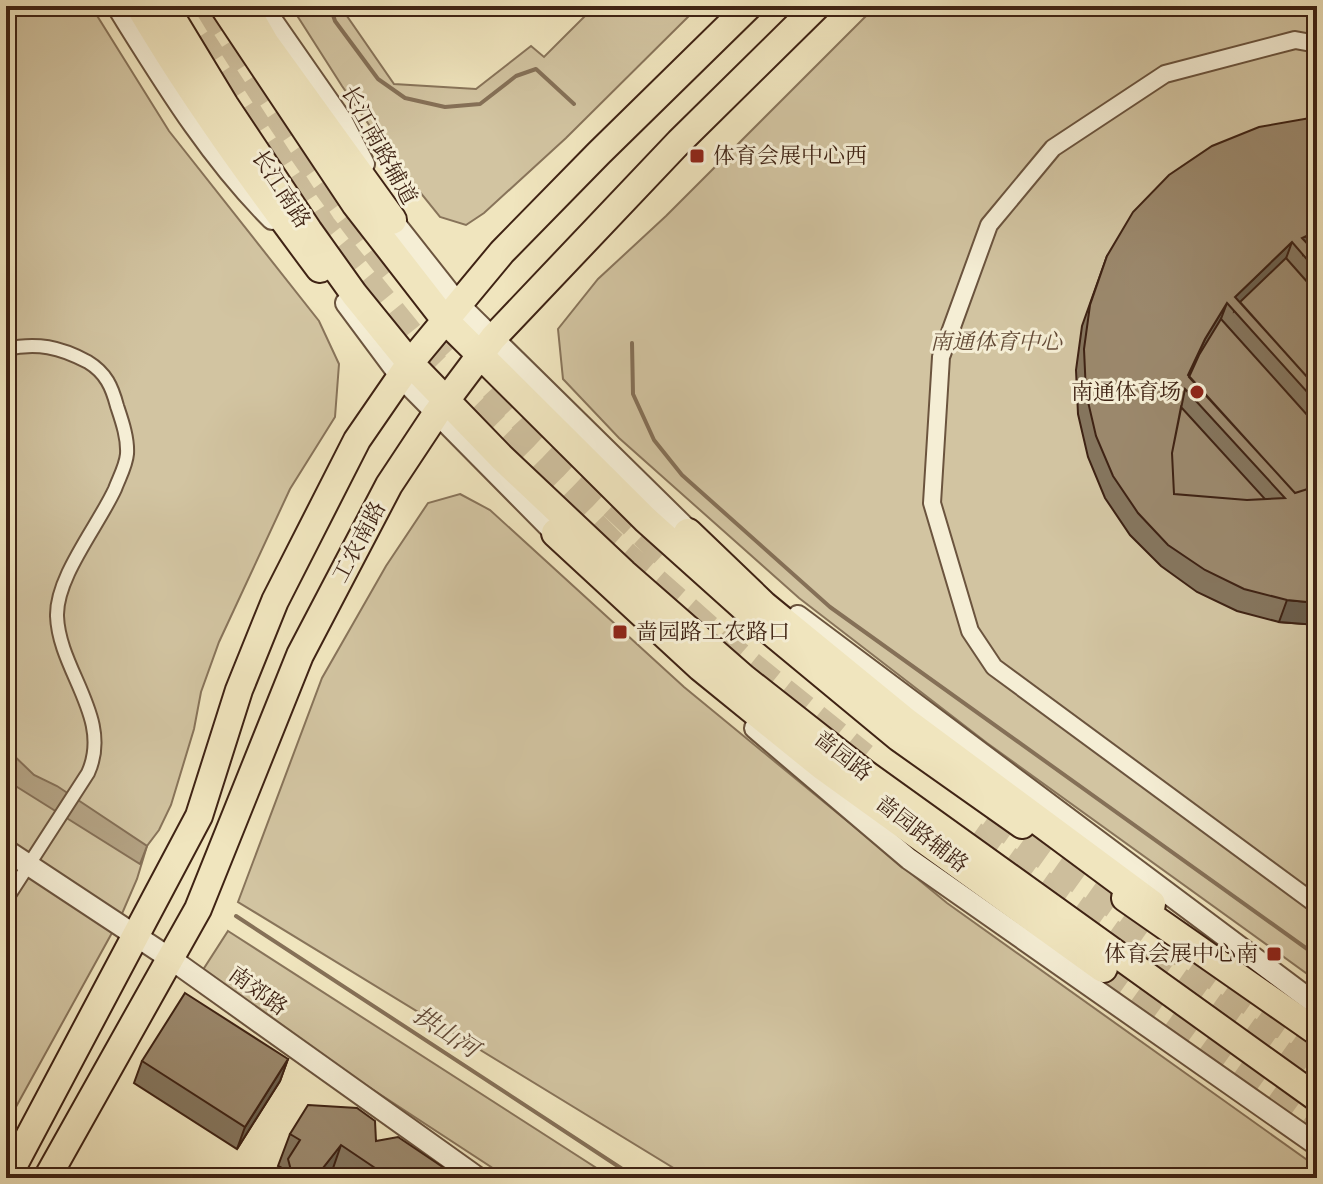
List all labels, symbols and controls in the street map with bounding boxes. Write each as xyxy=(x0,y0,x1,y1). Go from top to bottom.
street label: 长江南路辅道 xyxy=(334,80,424,210)
place label: 体育会展中心西 xyxy=(713,141,867,171)
street label: 长江南路 xyxy=(244,144,318,234)
marker: 体育会展中心西 xyxy=(688,147,706,165)
park label: 南通体育中心 xyxy=(930,327,1063,357)
place label: 南通体育场 xyxy=(1071,377,1181,407)
marker: 南通体育场 xyxy=(1188,383,1206,401)
street label: 工农南路 xyxy=(325,496,393,588)
place label: 啬园路工农路口 xyxy=(636,617,790,647)
marker: 啬园路工农路口 xyxy=(611,623,629,641)
street label: 啬园路 xyxy=(808,724,878,788)
street label: 啬园路辅路 xyxy=(869,788,975,880)
place label: 体育会展中心南 xyxy=(1104,939,1258,969)
marker: 体育会展中心南 xyxy=(1265,945,1283,963)
street label: 南郊路 xyxy=(222,959,294,1023)
water label: 拱山河 xyxy=(407,999,488,1067)

